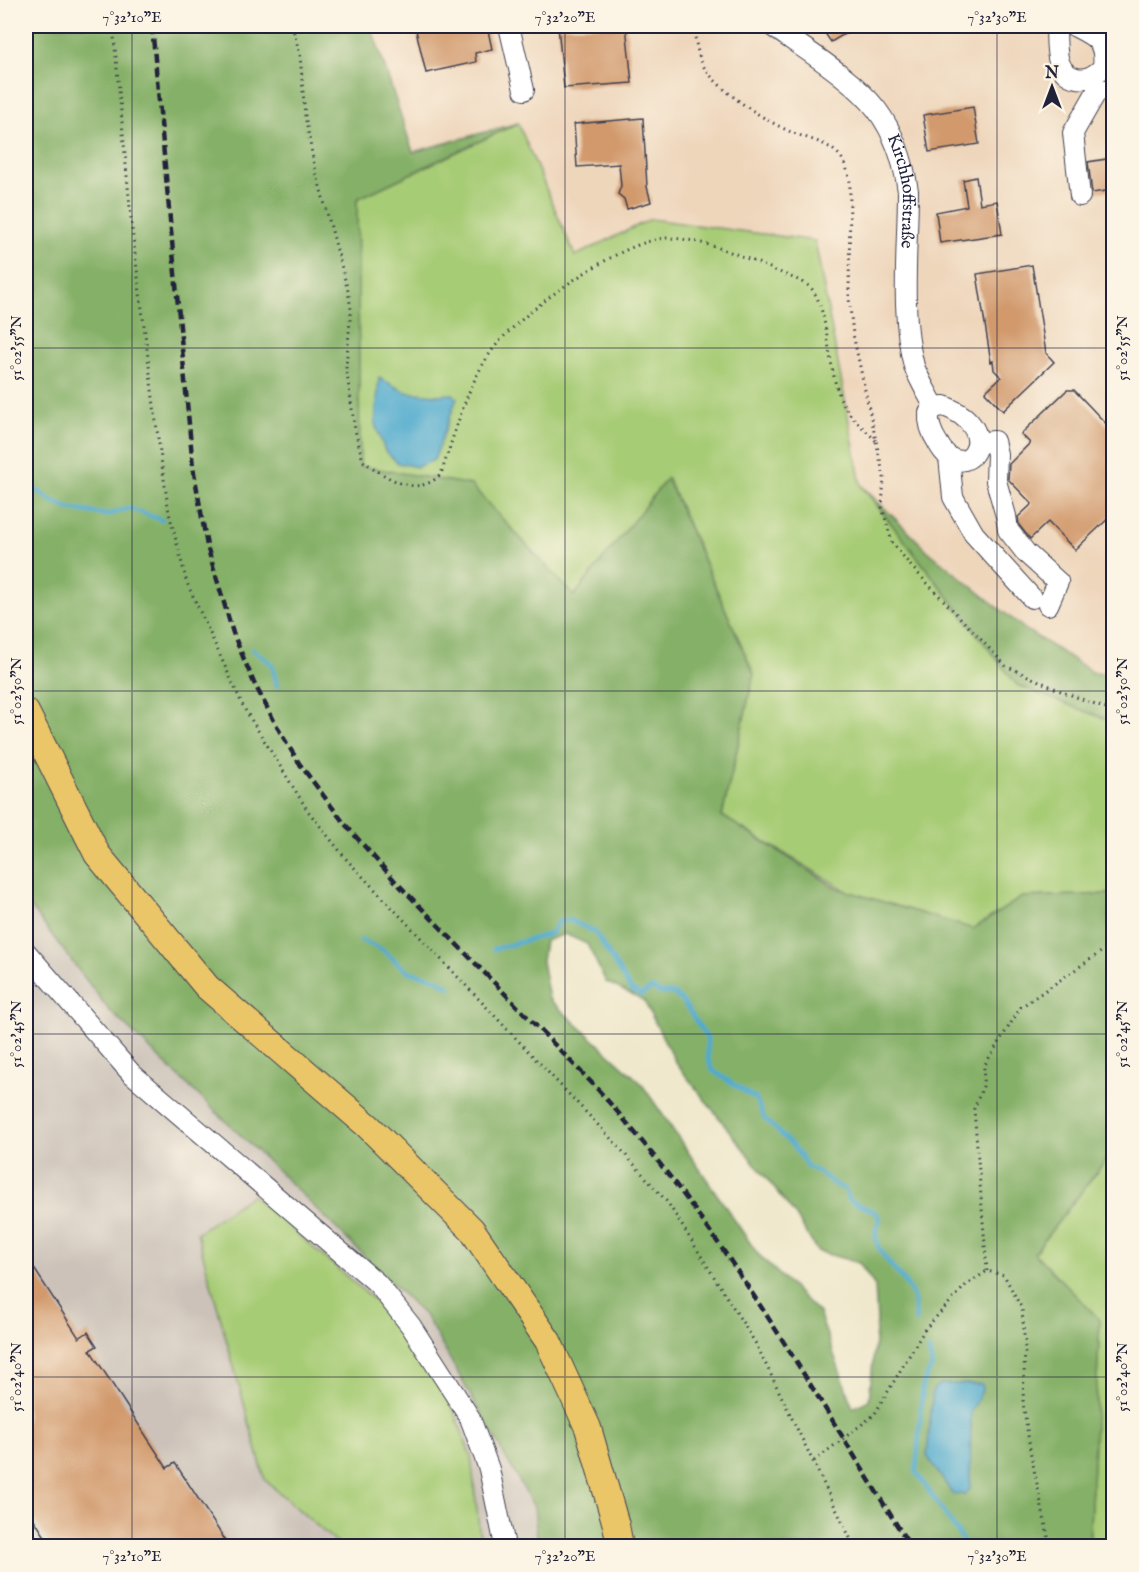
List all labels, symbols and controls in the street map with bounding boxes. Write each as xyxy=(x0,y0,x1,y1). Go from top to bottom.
text: 7°32'10"E xyxy=(102,8,162,27)
text: 7°32'20"E xyxy=(535,8,595,27)
text: 7°32'30"E xyxy=(967,8,1027,27)
north arrow xyxy=(1022,57,1082,117)
text: N xyxy=(1044,64,1059,84)
street label: Kirchhoffstraße xyxy=(881,130,920,249)
text: 51°02'55"N xyxy=(7,315,26,381)
text: 51°02'55"N xyxy=(1113,315,1132,381)
text: 51°02'50"N xyxy=(7,657,26,725)
text: 51°02'50"N xyxy=(1113,657,1132,725)
text: 51°02'45"N xyxy=(7,1000,26,1068)
text: 51°02'45"N xyxy=(1113,1000,1132,1068)
text: 51°02'40"N xyxy=(7,1342,26,1412)
text: 51°02'40"N xyxy=(1113,1342,1132,1412)
text: 7°32'10"E xyxy=(102,1547,162,1566)
text: 7°32'20"E xyxy=(535,1547,595,1566)
text: 7°32'30"E xyxy=(967,1547,1027,1566)

